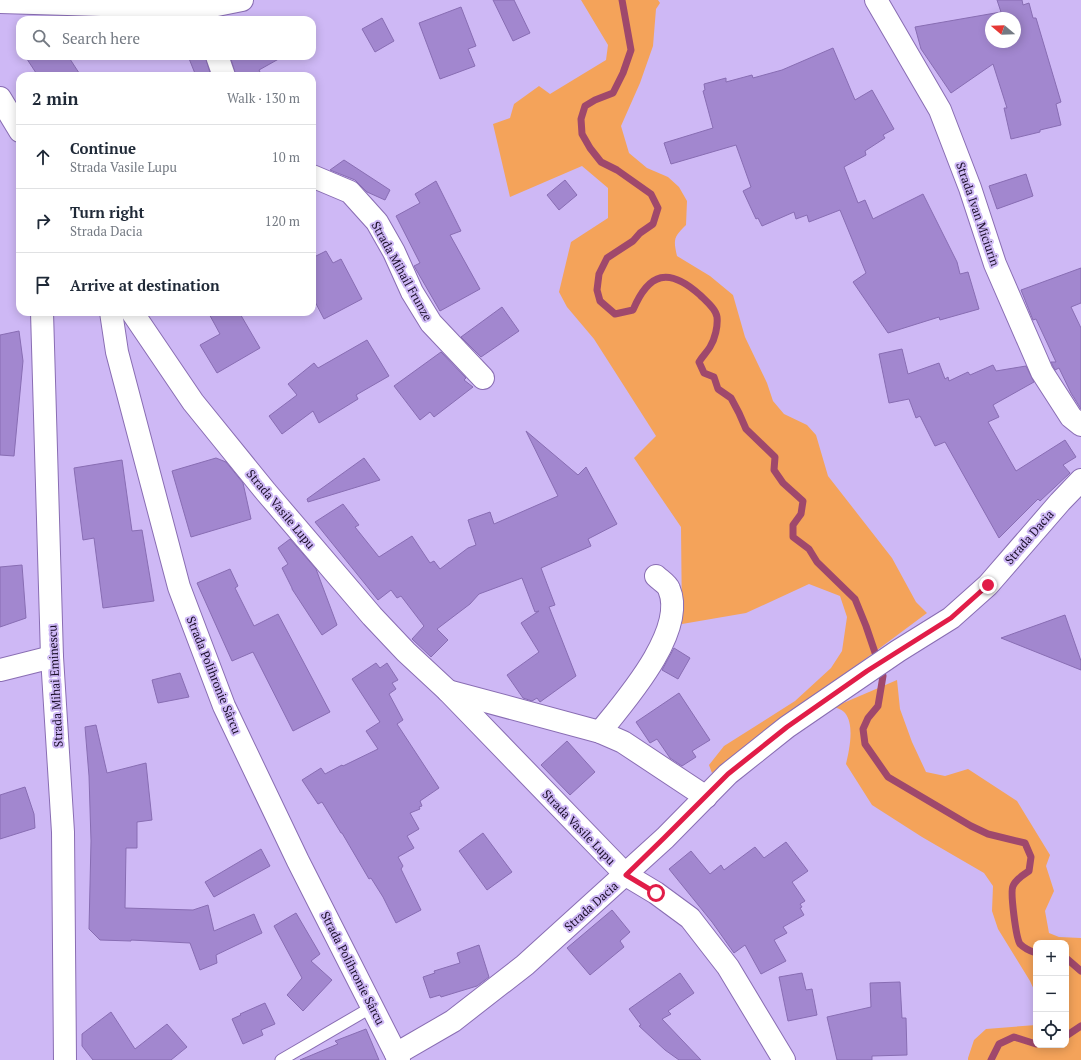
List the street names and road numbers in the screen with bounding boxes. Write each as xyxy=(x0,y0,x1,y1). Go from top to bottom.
street label: Strada Ivan Miciurin xyxy=(953,160,1003,268)
street label: Strada Mihail Frunze xyxy=(368,219,436,323)
street label: Strada Vasile Lupu xyxy=(244,466,319,552)
street label: Strada Dacia xyxy=(1001,507,1057,567)
street label: Strada Polihronie Sârcu xyxy=(184,614,244,736)
street label: Strada Mihai Eminescu xyxy=(44,624,66,748)
street label: Strada Vasile Lupu xyxy=(539,786,619,868)
street label: Strada Dacia xyxy=(561,878,621,934)
street label: Strada Polihronie Sârcu xyxy=(318,909,388,1027)

